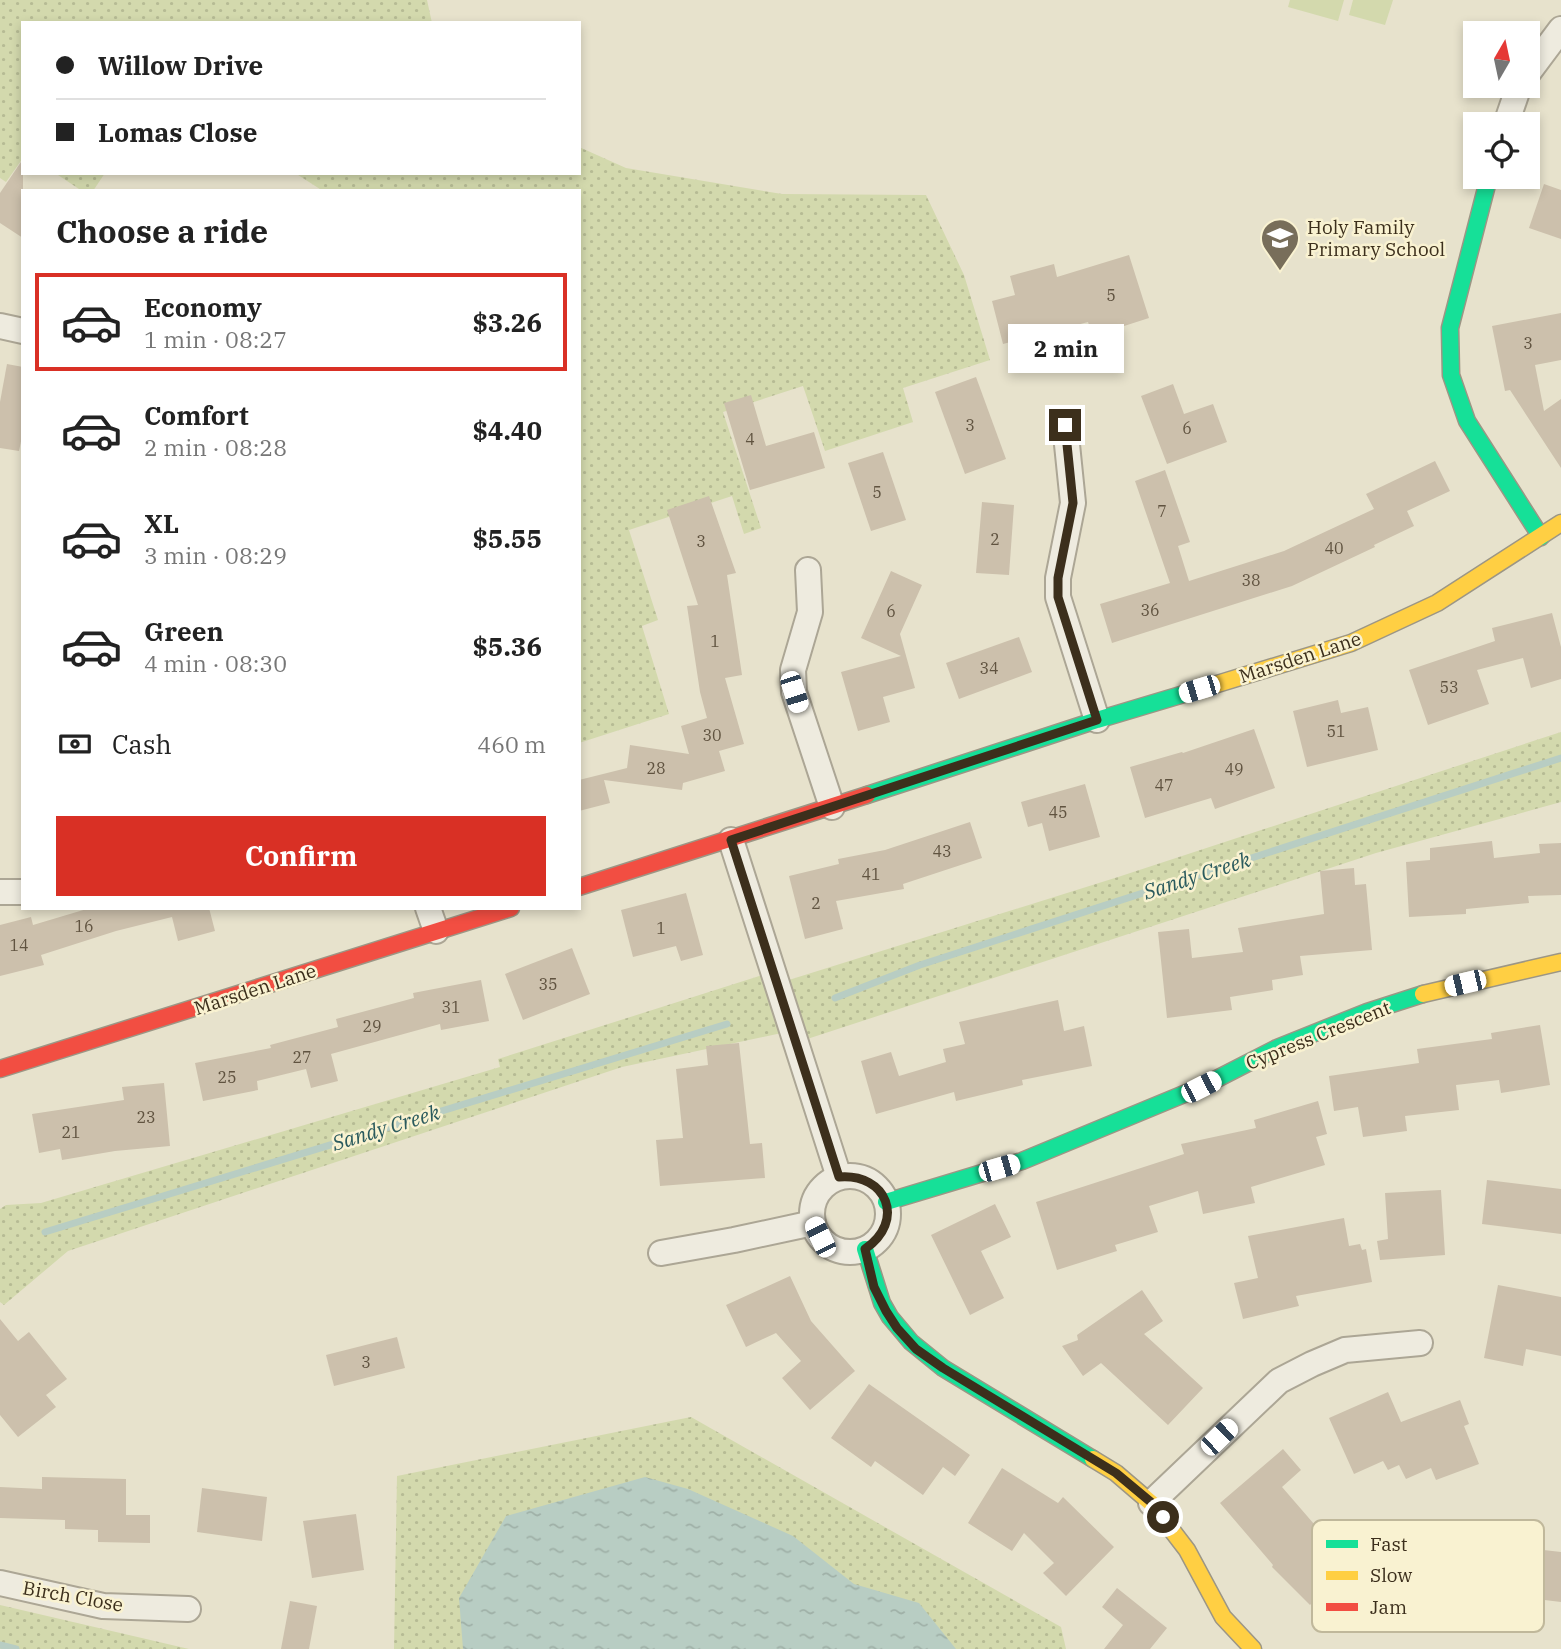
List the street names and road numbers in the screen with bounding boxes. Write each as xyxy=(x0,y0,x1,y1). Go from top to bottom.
street label: Marsden Lane xyxy=(1236,626,1364,688)
street label: Marsden Lane xyxy=(191,958,319,1020)
street label: Cypress Crescent xyxy=(1242,995,1394,1075)
street label: Birch Close xyxy=(21,1575,125,1617)

